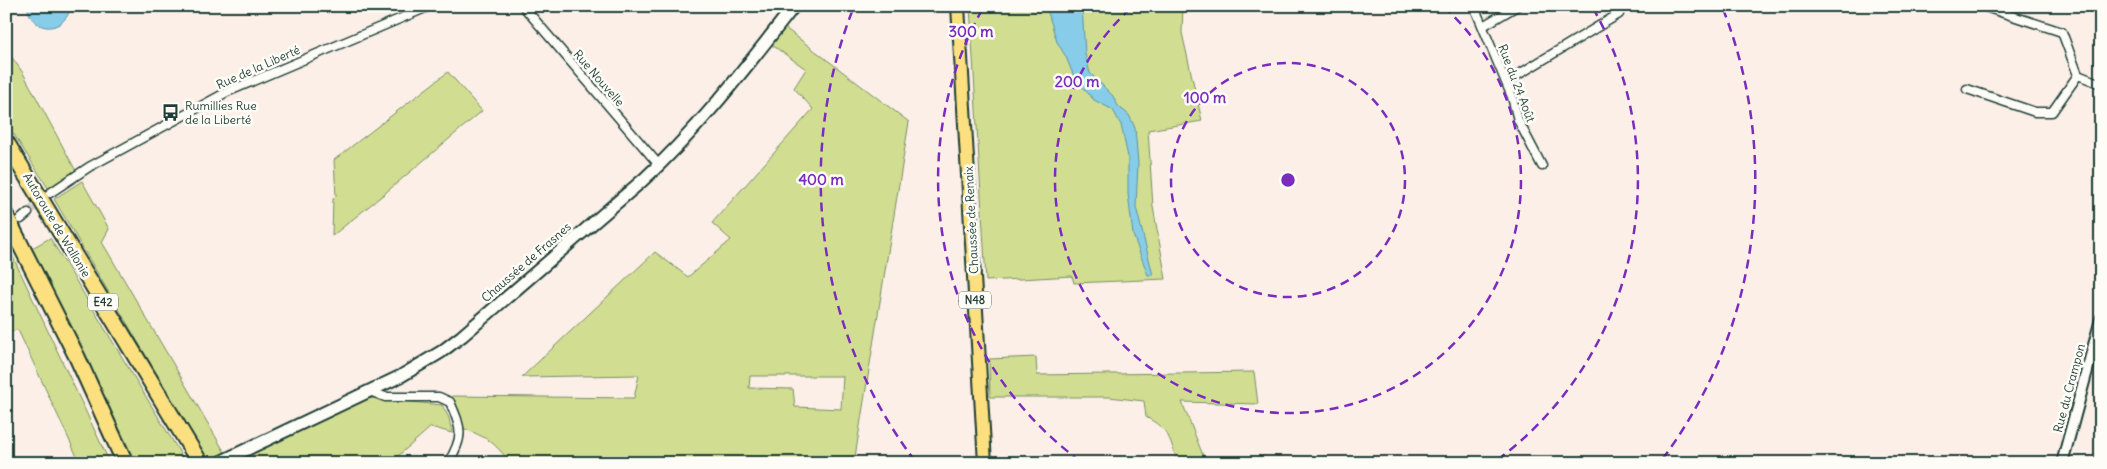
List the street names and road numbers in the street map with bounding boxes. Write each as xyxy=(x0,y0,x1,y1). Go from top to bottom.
street label: Rue de la Liberté xyxy=(214,42,302,92)
street label: Rue du 24 Août xyxy=(1495,42,1539,124)
street label: Rue Nouvelle xyxy=(570,47,628,109)
street label: Chaussée de Renaix xyxy=(961,166,981,274)
street label: Autoroute de Wallonie xyxy=(20,170,94,280)
street label: Chaussée de Frasnes xyxy=(478,219,574,305)
road number: N48 xyxy=(959,292,991,308)
road number: E42 xyxy=(88,294,118,310)
street label: Rue du Crampon xyxy=(2050,342,2088,434)

